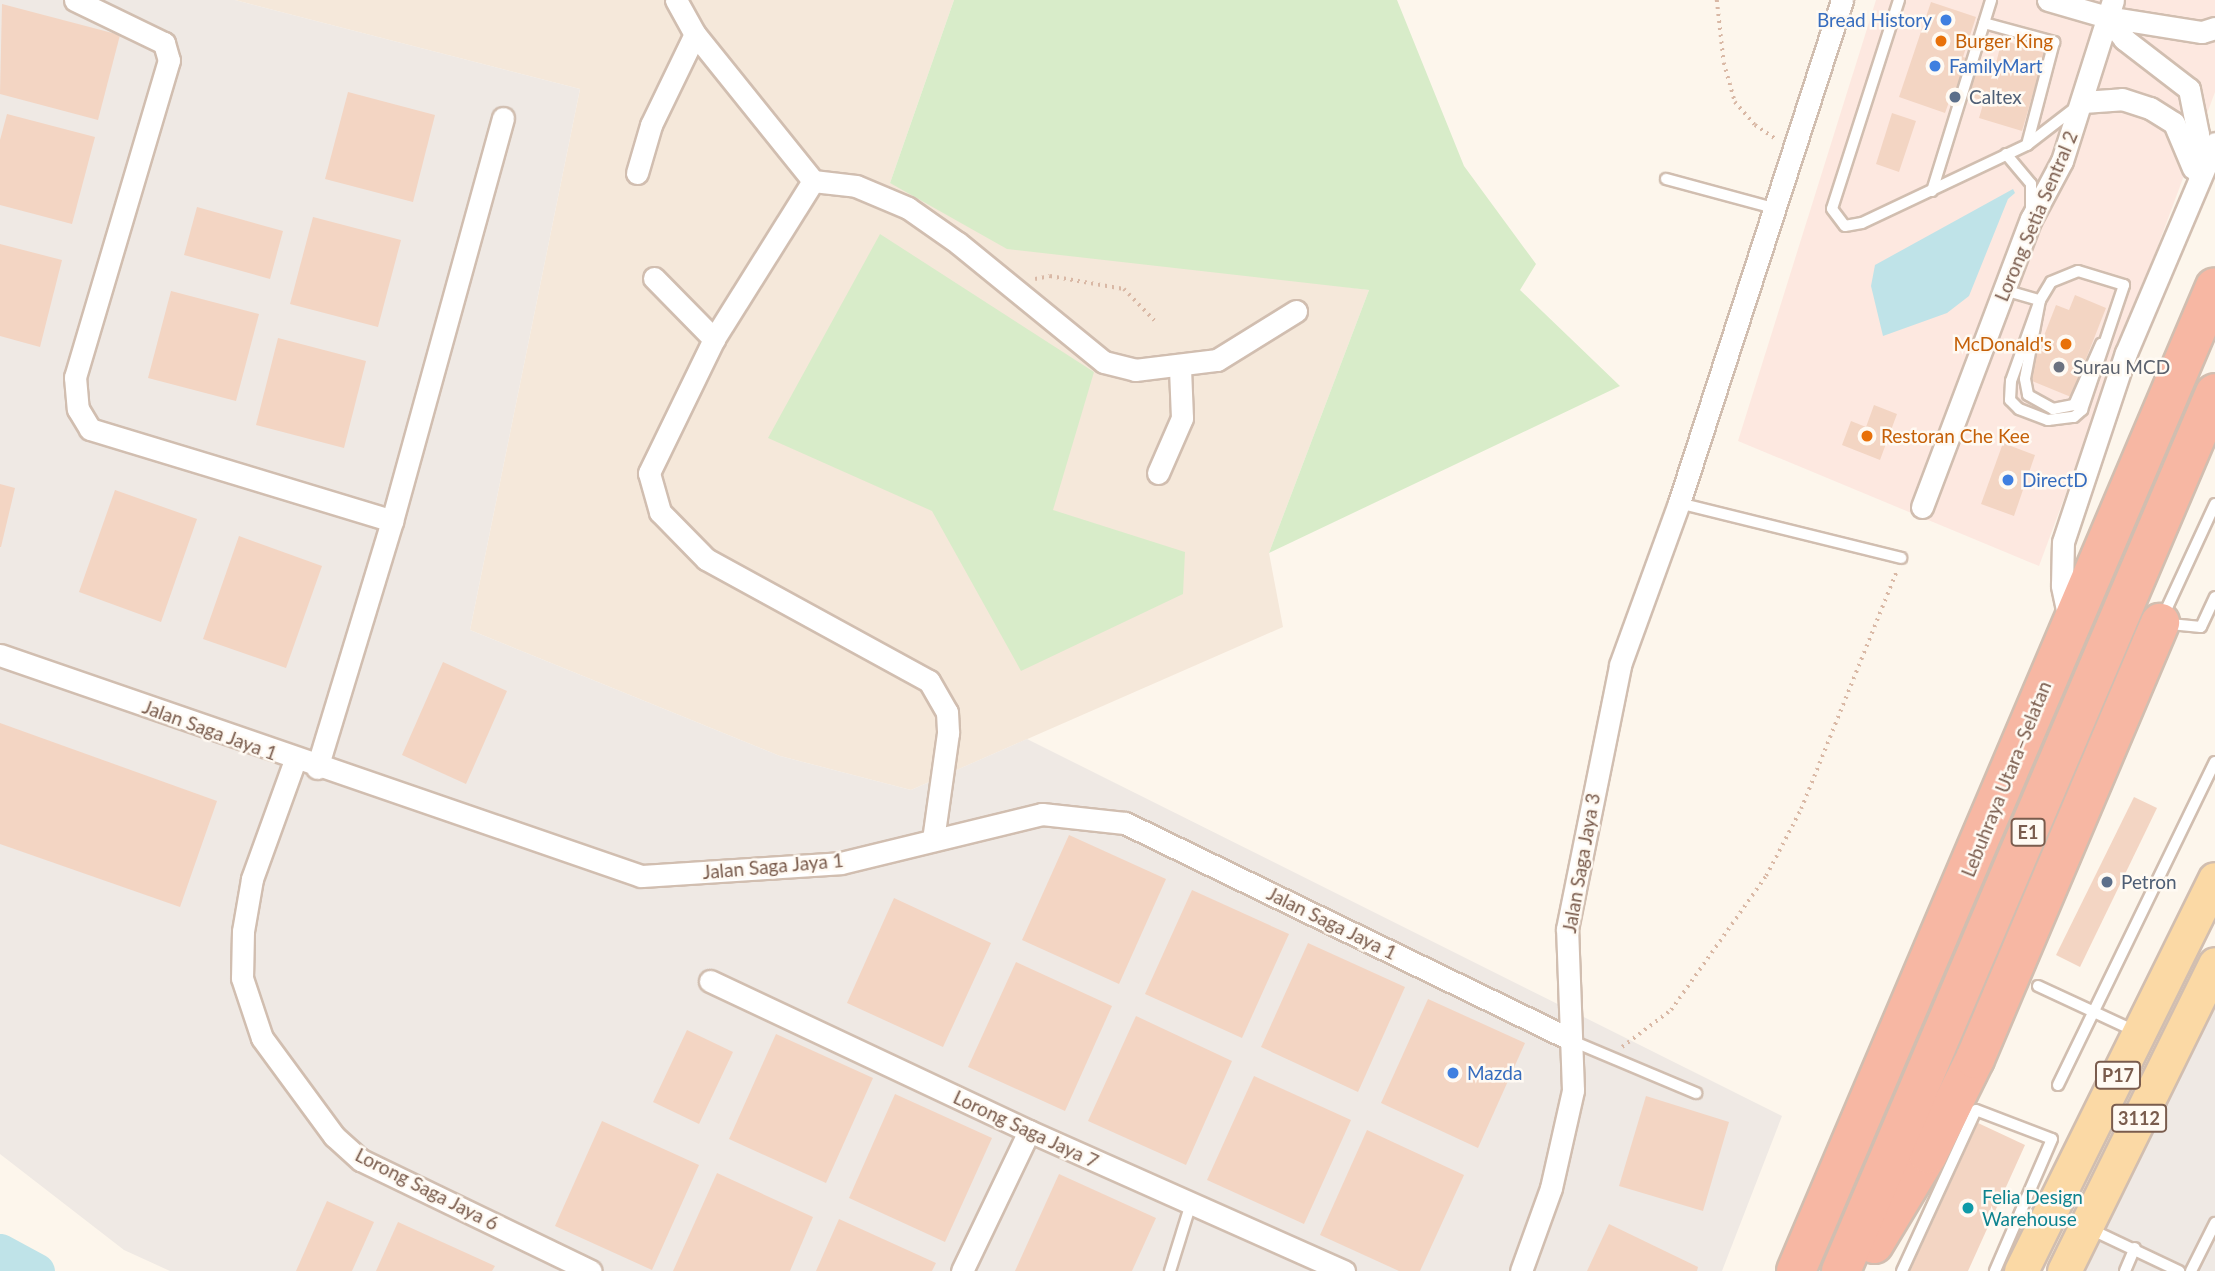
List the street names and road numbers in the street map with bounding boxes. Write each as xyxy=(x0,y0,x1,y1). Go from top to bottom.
street label: Lorong Setia Sentral 2 xyxy=(1990,127,2082,305)
street label: Lebuhraya Utara–Selatan xyxy=(1956,678,2056,880)
street label: Jalan Saga Jaya 1 xyxy=(139,695,281,765)
street label: Jalan Saga Jaya 3 xyxy=(1557,791,1605,935)
road number: E1 xyxy=(2010,818,2046,846)
street label: Jalan Saga Jaya 1 xyxy=(701,848,845,884)
street label: Jalan Saga Jaya 1 xyxy=(1263,882,1401,964)
road number: P17 xyxy=(2094,1060,2142,1090)
street label: Lorong Saga Jaya 7 xyxy=(950,1085,1102,1173)
road number: 3112 xyxy=(2111,1104,2167,1133)
street label: Lorong Saga Jaya 6 xyxy=(351,1143,503,1235)

